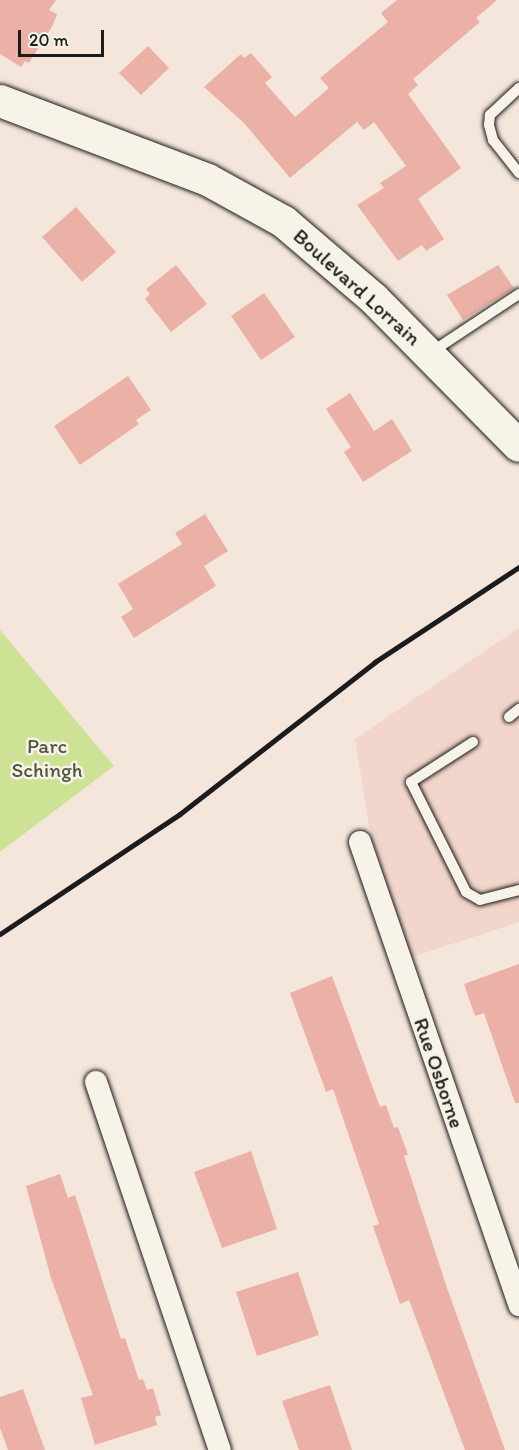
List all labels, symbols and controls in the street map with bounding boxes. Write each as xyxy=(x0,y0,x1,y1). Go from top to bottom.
scale bar xyxy=(21,18,106,56)
text: 20 m xyxy=(29,29,69,51)
street label: Boulevard Lorrain xyxy=(288,223,426,351)
park label: Parc Schingh xyxy=(11,733,83,783)
street label: Rue Osborne xyxy=(408,1014,470,1132)

